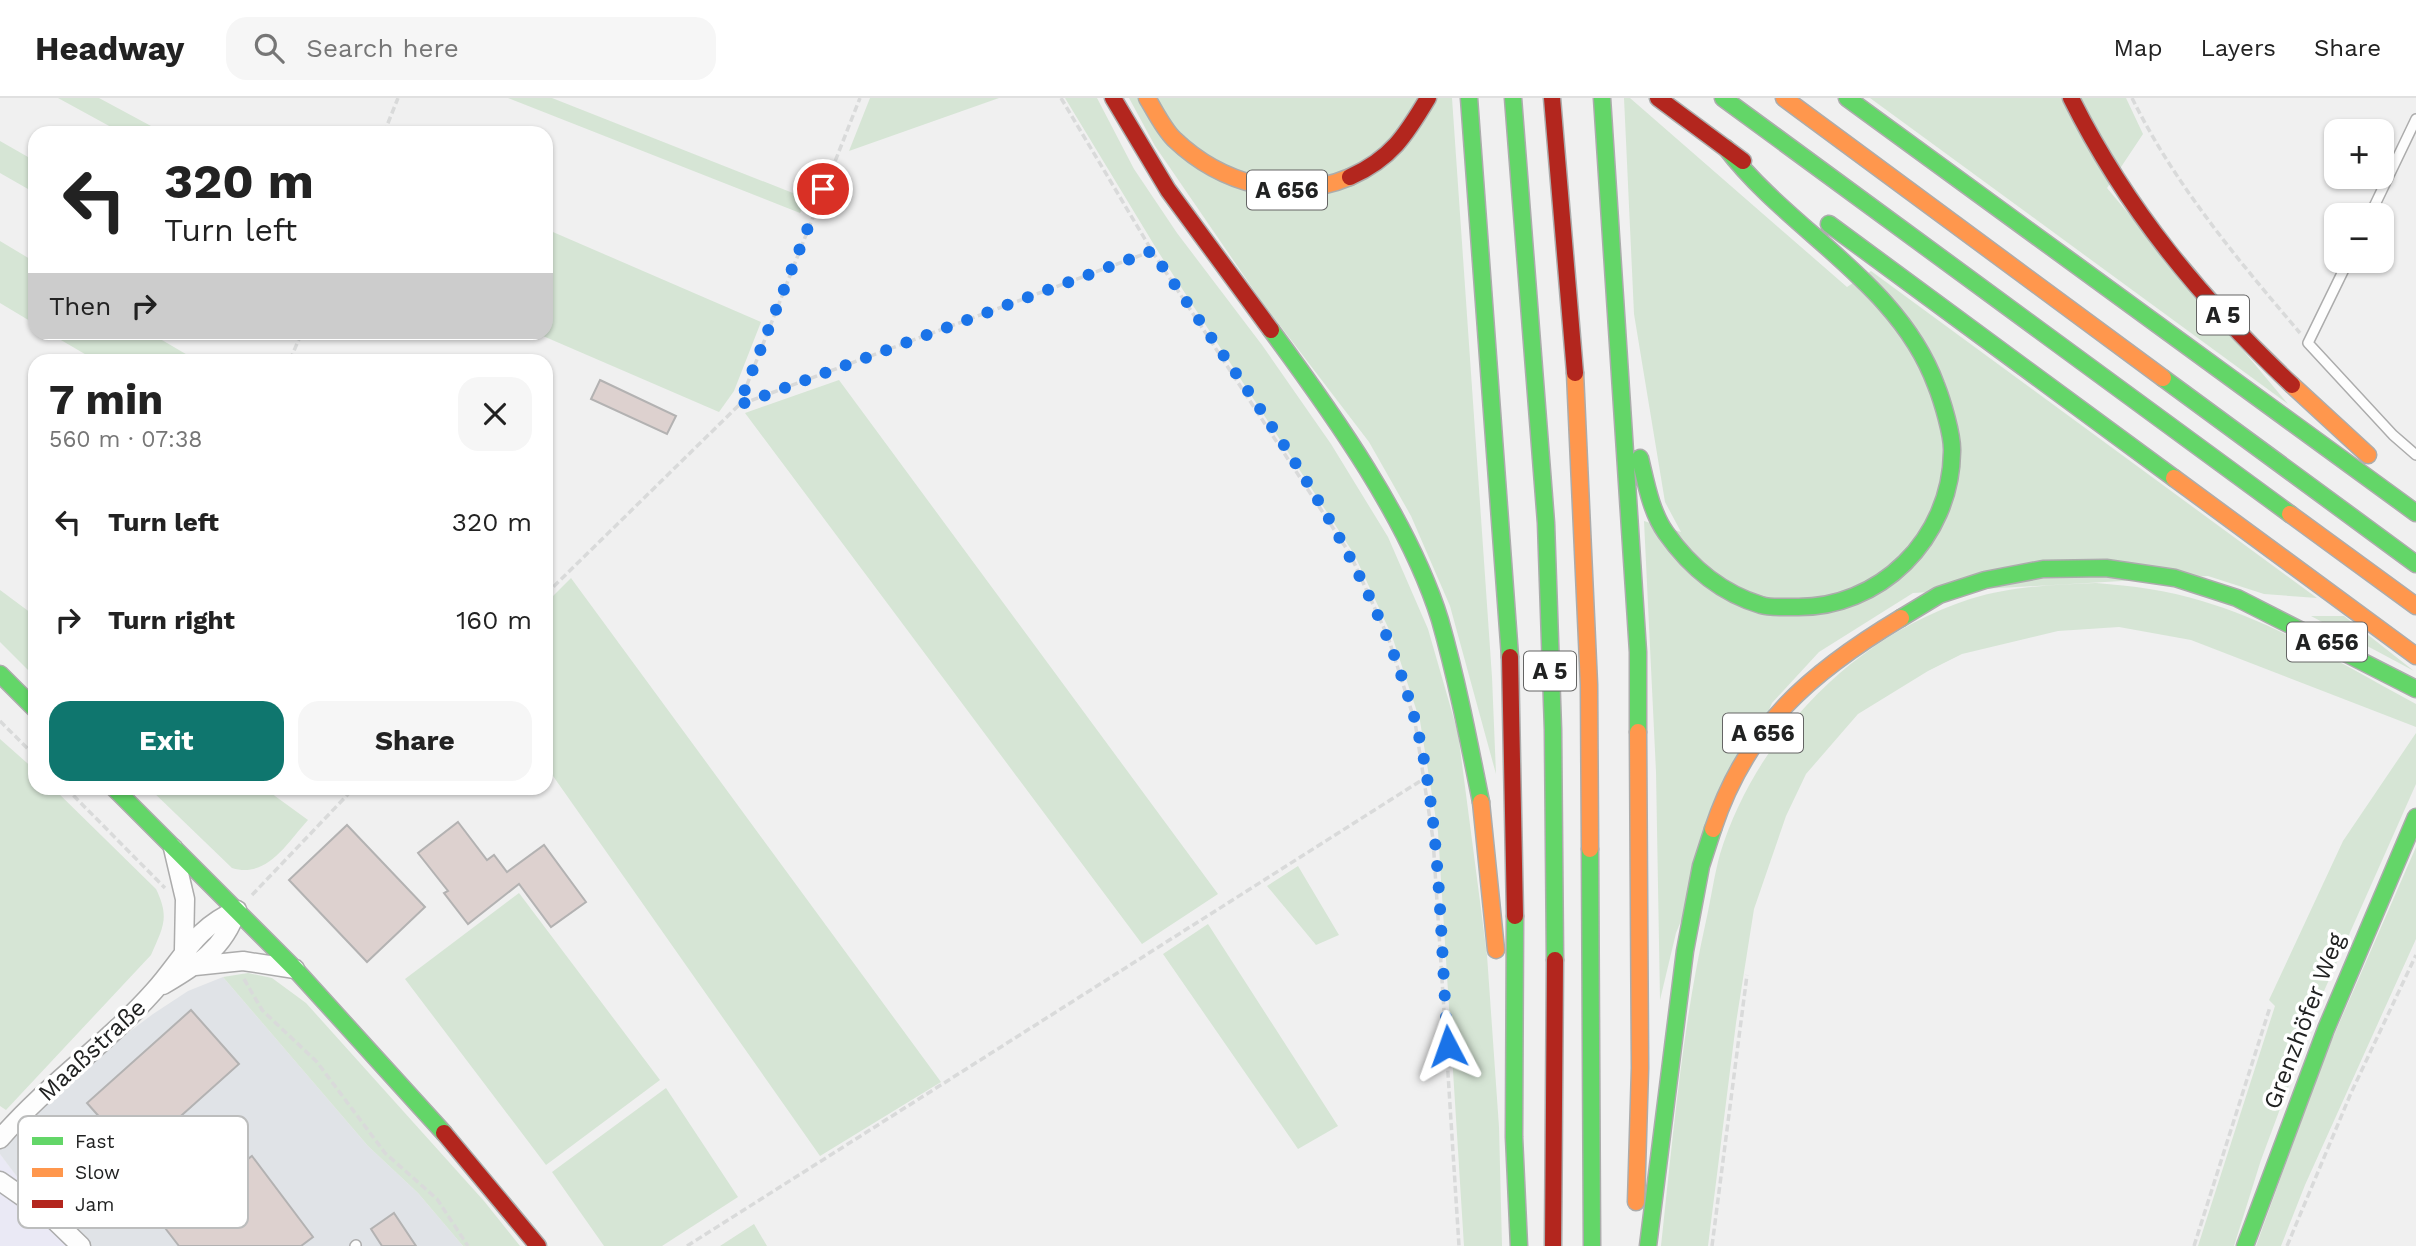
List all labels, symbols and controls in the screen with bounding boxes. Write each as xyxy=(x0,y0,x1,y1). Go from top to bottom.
search box xyxy=(226,17,716,80)
text: Headway xyxy=(35,29,184,68)
icon: search xyxy=(250,29,288,67)
text: Search here xyxy=(306,33,459,63)
text: Map xyxy=(2114,34,2162,62)
text: Layers xyxy=(2200,34,2276,62)
text: Share xyxy=(2314,34,2381,62)
map controls xyxy=(2324,119,2394,273)
button: + xyxy=(2324,119,2394,189)
text: 320 m xyxy=(164,152,314,210)
icon: left xyxy=(49,154,140,245)
pin xyxy=(793,159,853,219)
icon: arrive xyxy=(804,170,842,208)
road number: A 656 xyxy=(1247,170,1327,209)
button: − xyxy=(2324,203,2394,273)
text: Turn left xyxy=(164,211,297,249)
icon: right xyxy=(125,287,163,325)
text: Then xyxy=(49,291,111,321)
road number: A 5 xyxy=(2197,296,2249,334)
text: 7 min xyxy=(49,375,163,424)
button: close xyxy=(458,377,532,451)
text: 560 m · 07:38 xyxy=(49,426,202,453)
icon: left xyxy=(49,503,87,541)
text: Turn left xyxy=(108,507,219,537)
text: 320 m xyxy=(452,507,532,537)
icon: right xyxy=(49,601,87,639)
text: Turn right xyxy=(108,605,235,635)
text: 160 m xyxy=(456,605,532,635)
road number: A 656 xyxy=(2287,622,2367,662)
road number: A 5 xyxy=(1524,652,1576,691)
button: Exit xyxy=(49,701,284,781)
button: Share xyxy=(298,701,532,781)
road number: A 656 xyxy=(1723,713,1803,752)
street label: Grenzhöfer Weg xyxy=(2258,929,2350,1113)
street label: Maaßstraße xyxy=(32,993,152,1107)
position arrow xyxy=(1411,1009,1485,1083)
legend xyxy=(18,1116,248,1228)
text: Fast xyxy=(75,1130,114,1153)
text: Slow xyxy=(75,1161,120,1184)
text: Jam xyxy=(75,1193,114,1216)

